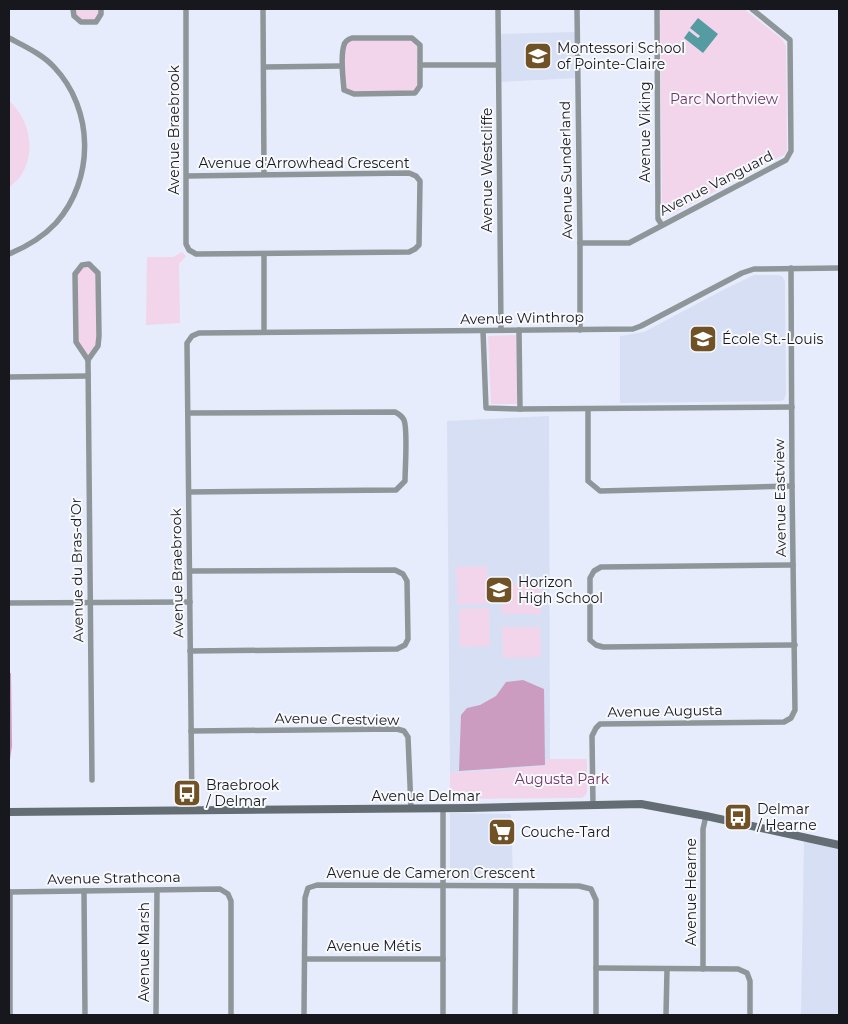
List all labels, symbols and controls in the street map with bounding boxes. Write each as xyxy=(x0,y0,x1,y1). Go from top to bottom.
place label: Montessori School of Pointe-Claire xyxy=(557,39,685,73)
school or university icon: Montessori School of Pointe-Claire xyxy=(523,41,553,71)
street label: Avenue Braebrook xyxy=(165,65,183,195)
street label: Avenue Viking xyxy=(636,82,654,183)
park label: Parc Northview xyxy=(670,90,779,108)
street label: Avenue Sunderland xyxy=(556,101,576,239)
street label: Avenue Westcliffe xyxy=(478,107,496,233)
street label: Avenue Vanguard xyxy=(656,147,776,219)
street label: Avenue d'Arrowhead Crescent xyxy=(198,154,410,172)
street label: Avenue Winthrop xyxy=(460,308,584,328)
school or university icon: École St.-Louis xyxy=(688,324,718,354)
place label: École St.-Louis xyxy=(722,330,823,348)
street label: Avenue Eastview xyxy=(770,438,790,557)
street label: Avenue du Bras-d'Or xyxy=(67,497,87,642)
street label: Avenue Braebrook xyxy=(167,507,187,638)
place label: Horizon High School xyxy=(518,573,603,607)
school or university icon: Horizon High School xyxy=(484,575,514,605)
street label: Avenue Augusta xyxy=(607,701,723,721)
street label: Avenue Crestview xyxy=(275,709,400,729)
park label: Augusta Park xyxy=(515,770,610,788)
place label: Braebrook / Delmar xyxy=(205,776,280,810)
bus stop icon: Braebrook / Delmar xyxy=(172,778,202,808)
street label: Avenue Delmar xyxy=(371,787,481,805)
place label: Delmar / Hearne xyxy=(756,800,817,834)
bus stop icon: Delmar / Hearne xyxy=(723,802,753,832)
supermarket icon: Couche-Tard xyxy=(487,817,517,847)
place label: Couche-Tard xyxy=(521,823,610,841)
street label: Avenue Hearne xyxy=(682,838,700,946)
street label: Avenue de Cameron Crescent xyxy=(327,864,536,882)
street label: Avenue Strathcona xyxy=(47,868,181,888)
street label: Avenue Marsh xyxy=(135,902,153,1002)
street label: Avenue Métis xyxy=(327,937,421,955)

